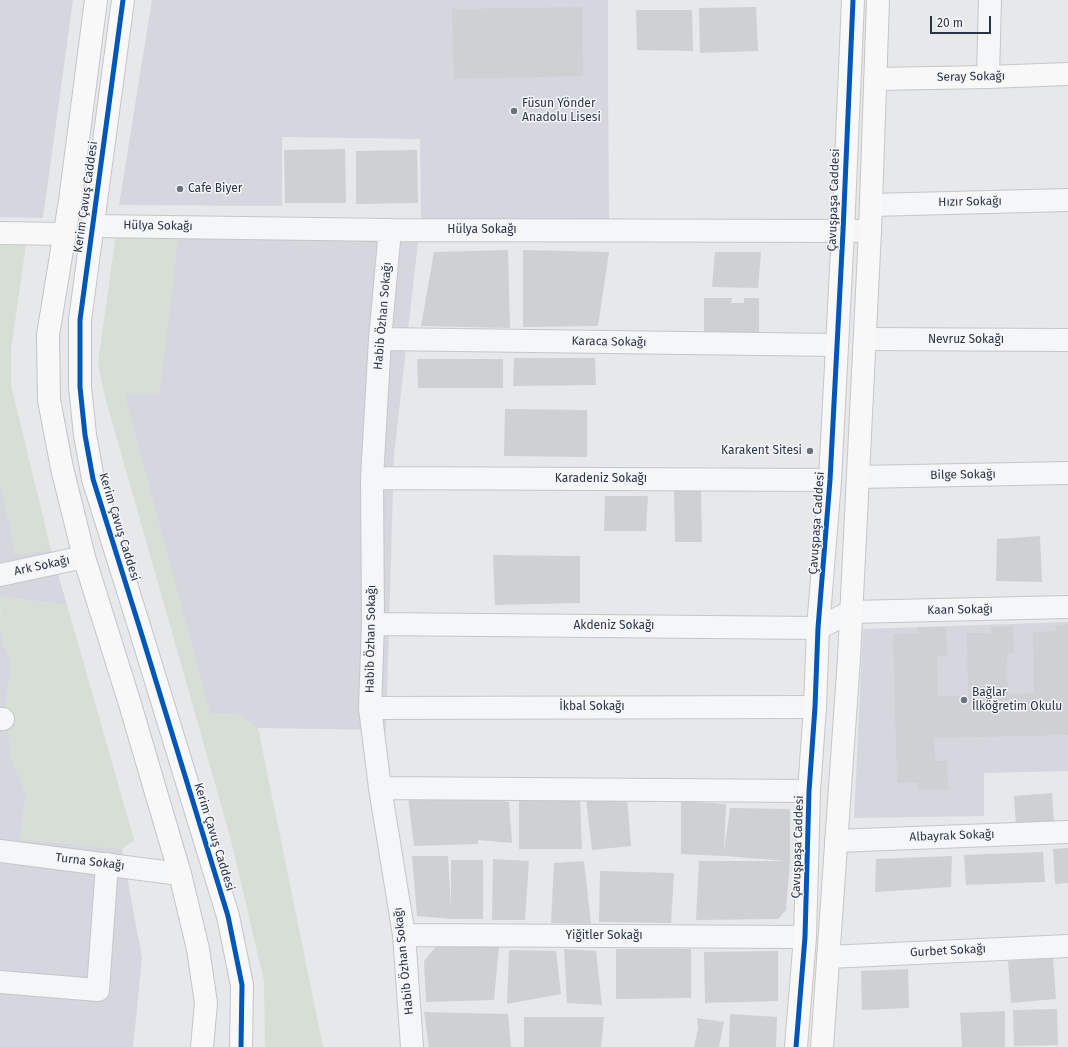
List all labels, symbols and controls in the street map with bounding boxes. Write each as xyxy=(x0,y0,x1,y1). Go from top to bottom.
scale bar xyxy=(932,8,993,34)
text: 20 m xyxy=(937,16,963,30)
street label: Seray Sokağı xyxy=(937,69,1005,85)
place label: Füsun Yönder Anadolu Lisesi xyxy=(522,97,601,125)
marker: Füsun Yönder Anadolu Lisesi xyxy=(509,106,519,116)
street label: Kerim Çavuş Caddesi xyxy=(71,140,101,254)
street label: Çavuşpaşa Caddesi xyxy=(825,148,843,252)
place label: Cafe Biyer xyxy=(188,182,242,196)
marker: Cafe Biyer xyxy=(175,184,185,194)
street label: Hızır Sokağı xyxy=(938,194,1002,210)
street label: Hülya Sokağı xyxy=(123,218,193,234)
street label: Hülya Sokağı xyxy=(447,223,517,237)
street label: Habib Özhan Sokağı xyxy=(371,261,395,371)
street label: Nevruz Sokağı xyxy=(928,333,1004,347)
street label: Karaca Sokağı xyxy=(571,334,647,350)
place label: Karakent Sitesi xyxy=(721,444,802,458)
marker: Karakent Sitesi xyxy=(805,446,815,456)
street label: Bilge Sokağı xyxy=(930,467,996,483)
street label: Kerim Çavuş Caddesi xyxy=(96,471,142,583)
street label: Çavuşpaşa Caddesi xyxy=(806,471,828,575)
street label: Karadeniz Sokağı xyxy=(555,472,647,486)
street label: Ark Sokağı xyxy=(13,553,71,579)
street label: Habib Özhan Sokağı xyxy=(363,585,379,693)
street label: Kaan Sokağı xyxy=(927,602,993,618)
street label: Akdeniz Sokağı xyxy=(573,619,655,633)
place label: Bağlar İlköğretim Okulu xyxy=(972,686,1062,714)
marker: Bağlar İlköğretim Okulu xyxy=(959,695,969,705)
street label: İkbal Sokağı xyxy=(559,700,625,714)
street label: Kerim Çavuş Caddesi xyxy=(191,781,237,893)
street label: Çavuşpaşa Caddesi xyxy=(789,795,807,899)
street label: Albayrak Sokağı xyxy=(909,827,995,845)
street label: Turna Sokağı xyxy=(55,851,125,873)
street label: Habib Özhan Sokağı xyxy=(391,906,417,1016)
street label: Yiğitler Sokağı xyxy=(565,929,643,943)
street label: Gurbet Sokağı xyxy=(910,942,986,960)

